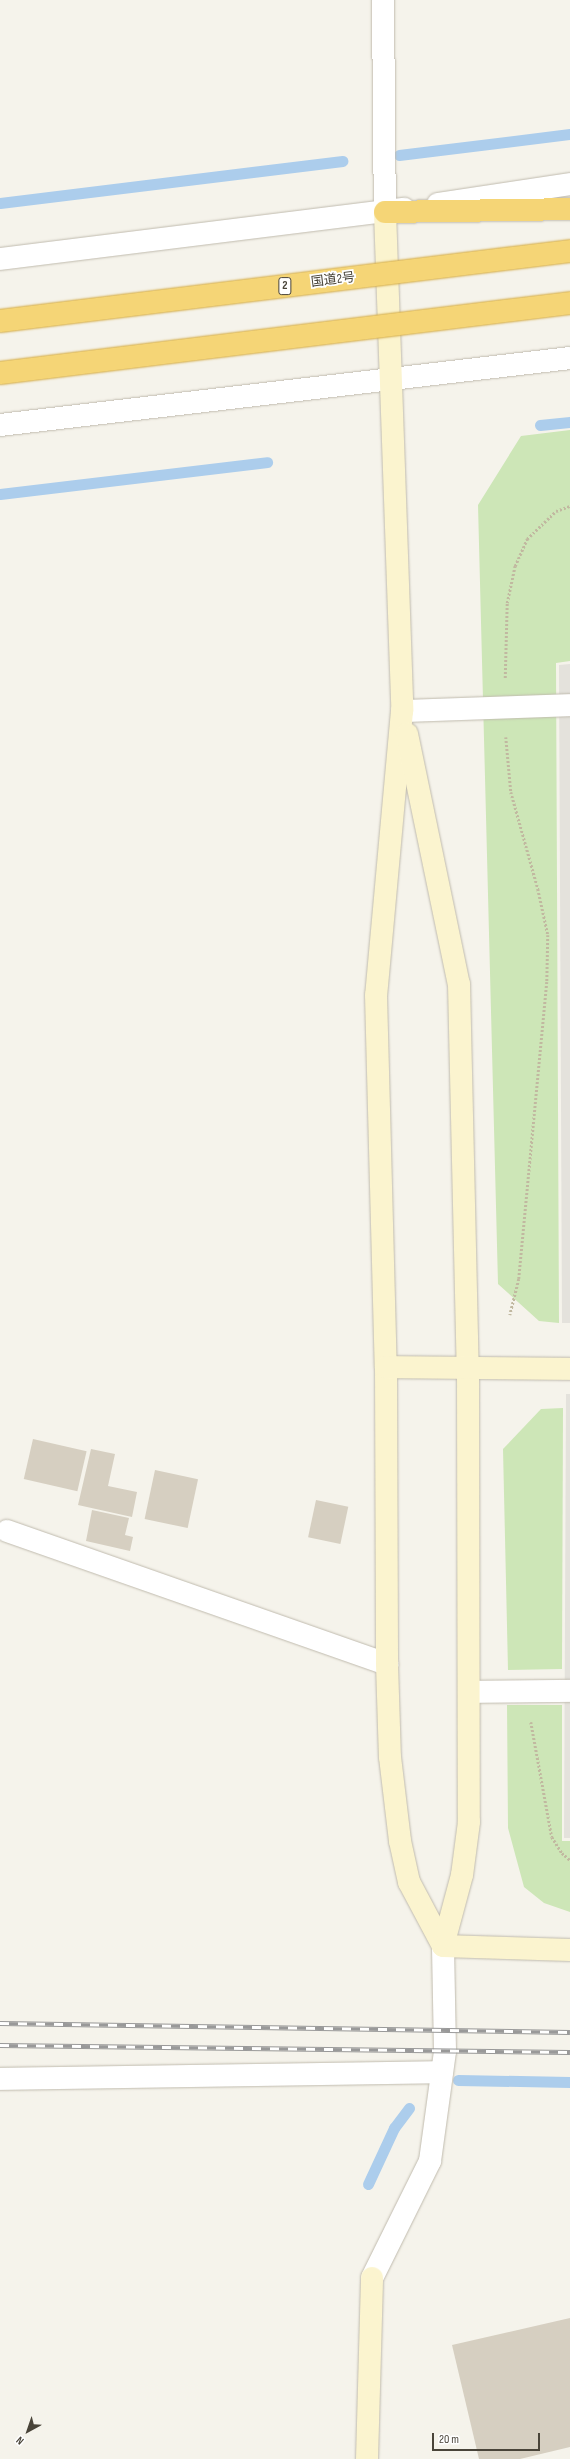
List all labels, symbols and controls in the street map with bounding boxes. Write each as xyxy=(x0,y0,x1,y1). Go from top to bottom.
street label: 国道2号 xyxy=(310,270,356,290)
road number: 2 xyxy=(278,276,292,296)
north arrow xyxy=(8,2411,48,2451)
scale bar xyxy=(434,2425,542,2451)
text: 20 m xyxy=(439,2432,459,2447)
text: N xyxy=(14,2434,26,2447)

